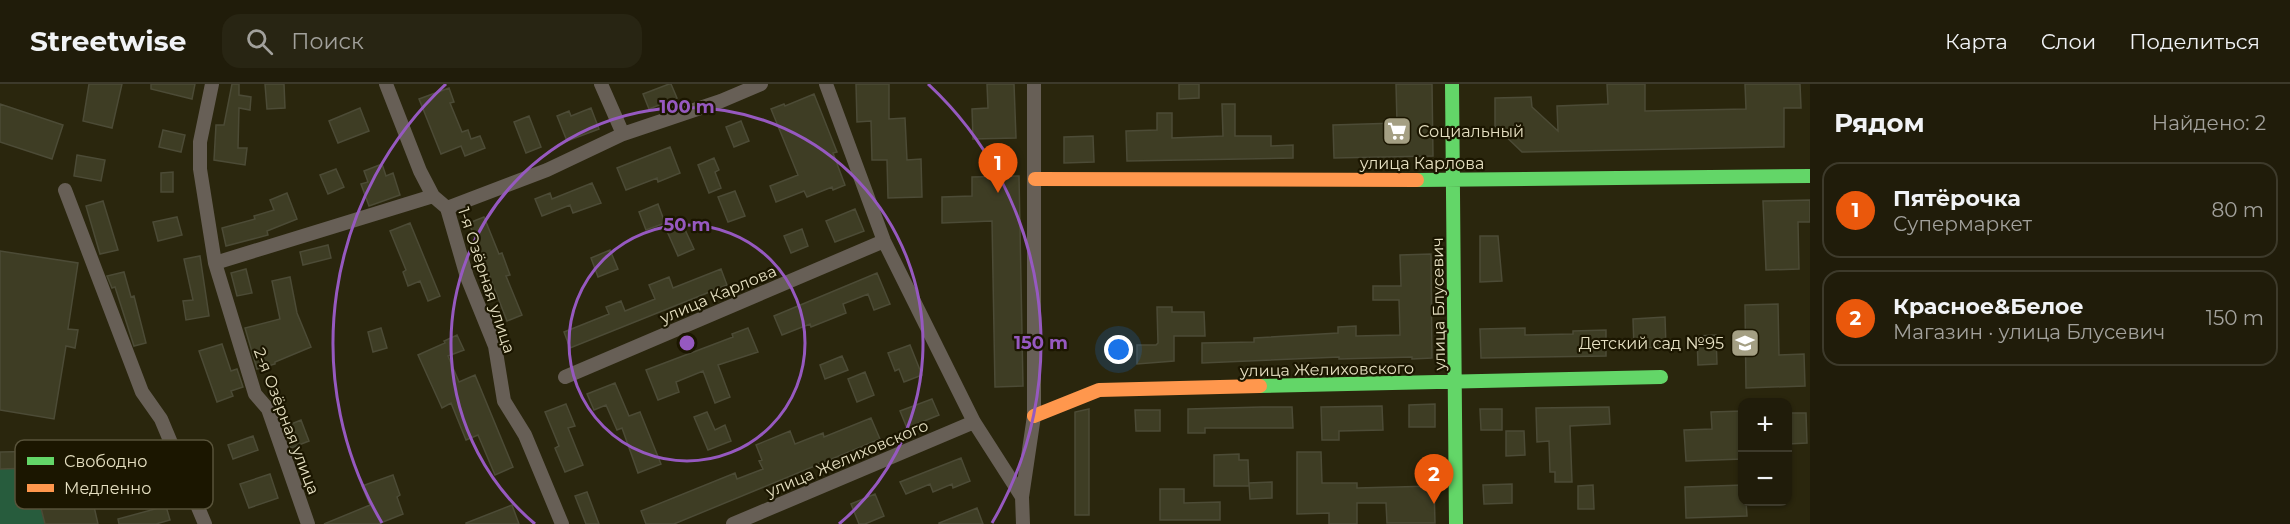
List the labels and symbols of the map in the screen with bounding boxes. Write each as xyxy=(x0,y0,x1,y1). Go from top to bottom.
text: 100 m xyxy=(659,96,715,118)
supermarket icon: Социальный xyxy=(1381,115,1413,147)
place label: Социальный xyxy=(1418,122,1524,141)
pin: 1 xyxy=(978,144,1018,193)
street label: улица Карлова xyxy=(1359,154,1484,173)
street label: 1-я Озёрная улица xyxy=(454,205,519,356)
text: 50 m xyxy=(664,214,710,236)
street label: улица Блусевич xyxy=(1428,237,1449,372)
street label: улица Карлова xyxy=(656,261,779,328)
school or university icon: Детский сад №95 xyxy=(1729,327,1761,359)
text: 150 m xyxy=(1014,332,1068,354)
centre of rings xyxy=(677,333,697,353)
place label: Детский сад №95 xyxy=(1579,334,1724,353)
your location xyxy=(1104,335,1133,364)
street label: 2-я Озёрная улица xyxy=(250,345,323,497)
street label: улица Желиховского xyxy=(1239,358,1414,381)
street label: улица Желиховского xyxy=(762,416,931,502)
legend xyxy=(15,440,213,509)
text: Свободно xyxy=(64,452,147,471)
pin: 2 xyxy=(1414,454,1454,504)
text: Медленно xyxy=(64,479,151,498)

